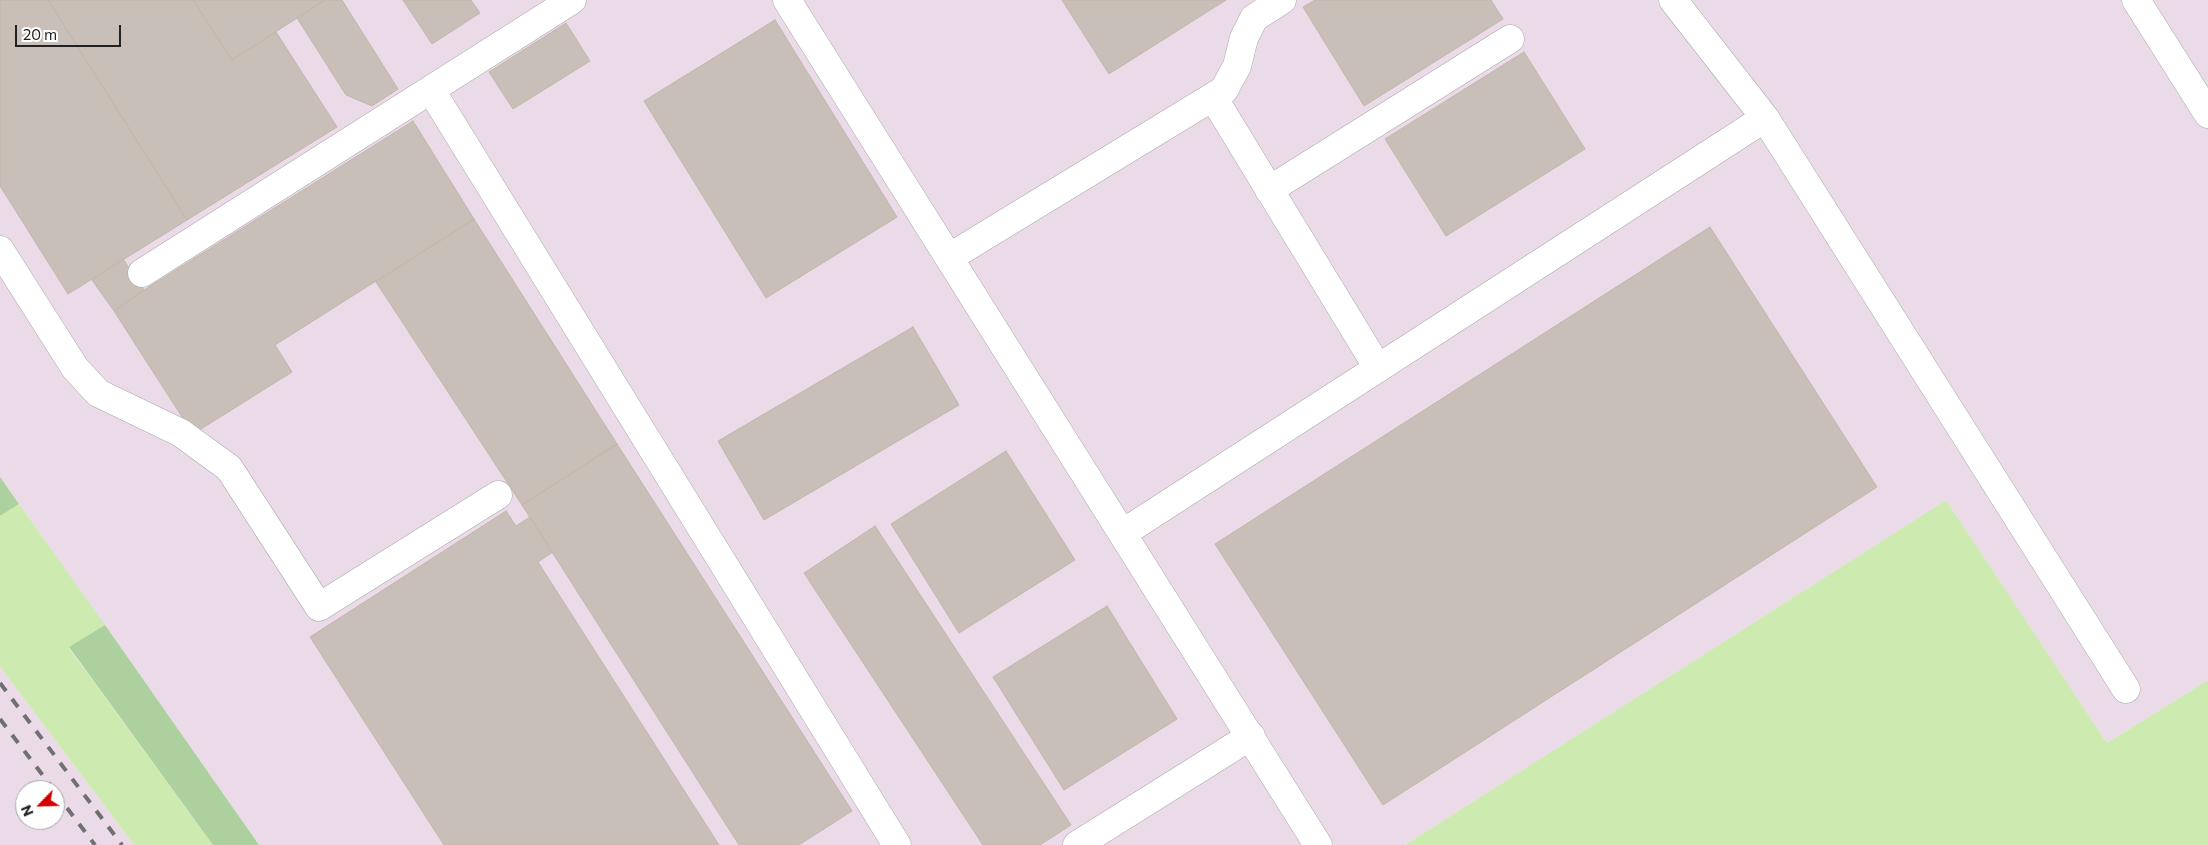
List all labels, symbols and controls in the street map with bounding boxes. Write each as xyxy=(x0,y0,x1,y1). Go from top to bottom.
scale bar xyxy=(18,15,124,47)
text: 20 m xyxy=(23,25,57,43)
north arrow xyxy=(15,780,65,830)
text: N xyxy=(17,803,37,819)

